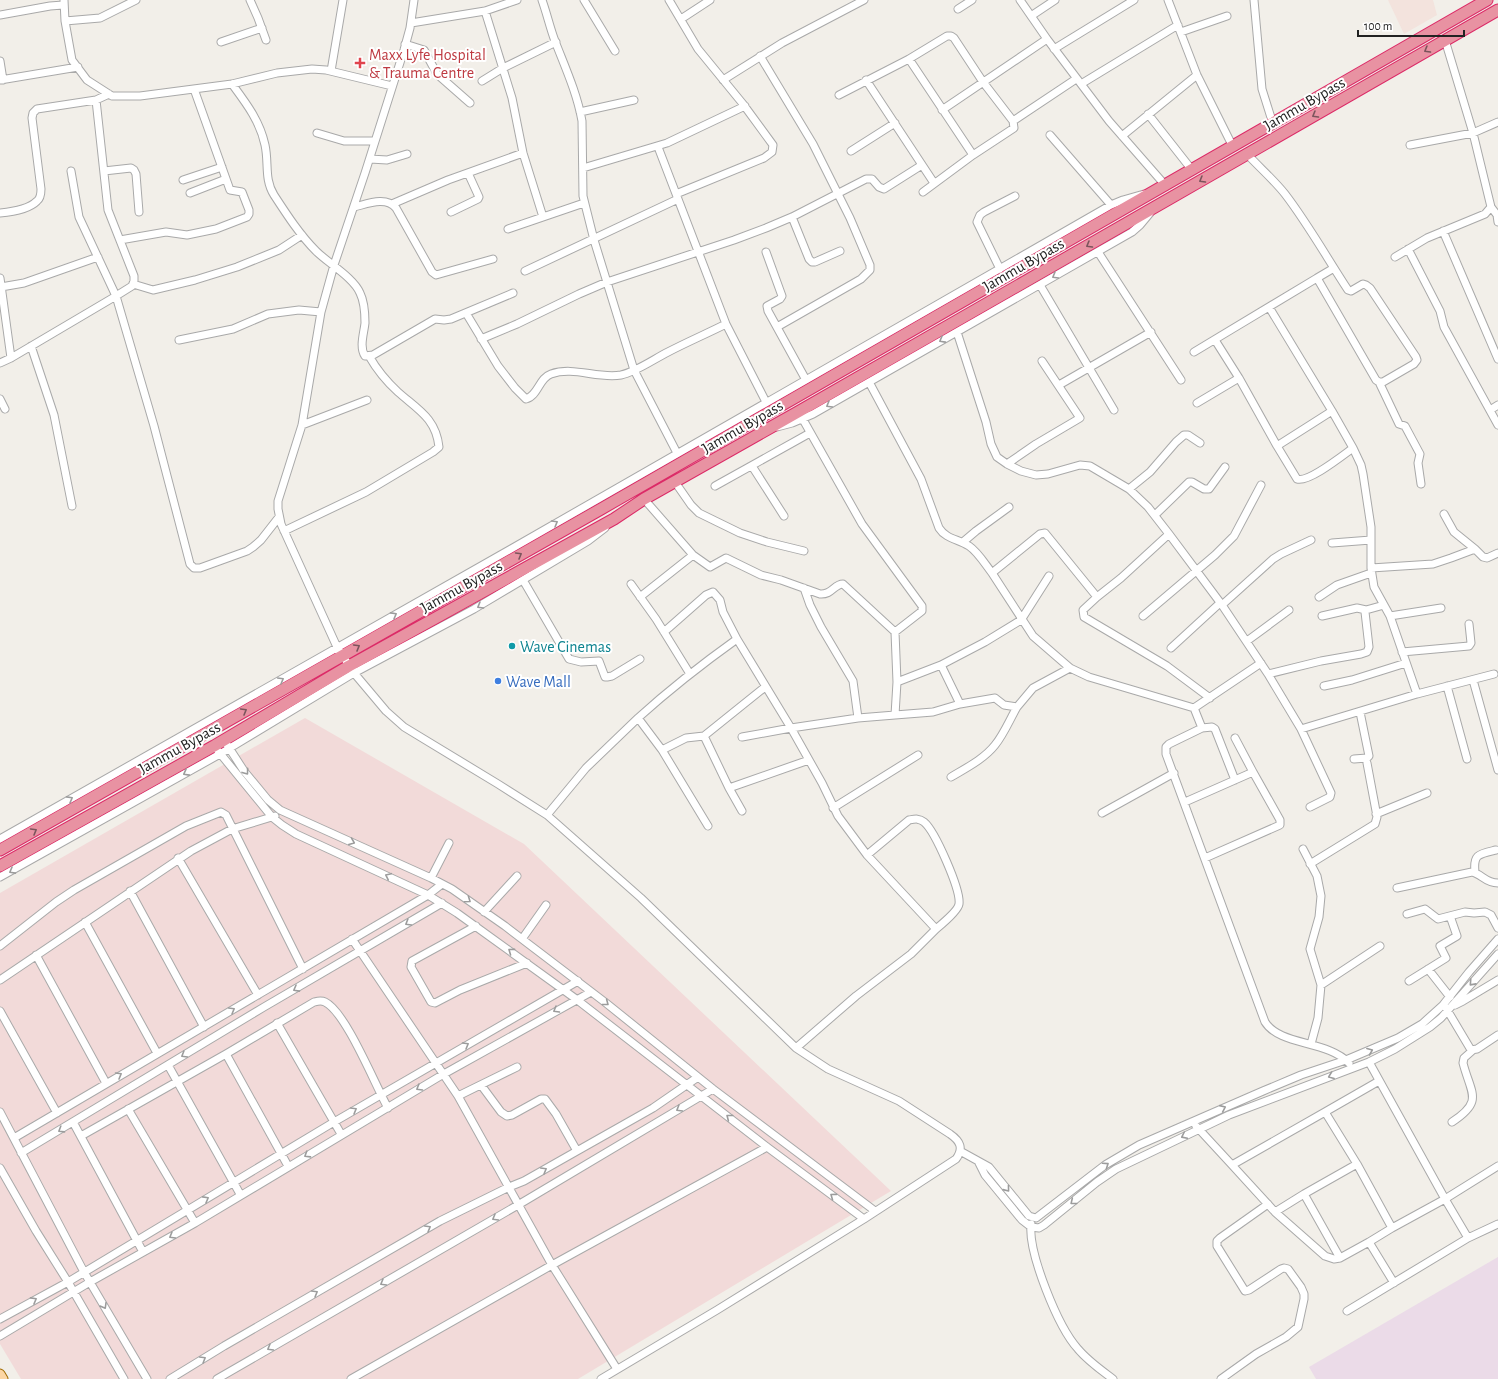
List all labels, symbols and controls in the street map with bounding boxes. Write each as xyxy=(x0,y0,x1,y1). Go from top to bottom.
scale bar xyxy=(1358,12,1464,38)
text: 100 m xyxy=(1364,20,1392,32)
one-way arrow xyxy=(1424,45,1431,52)
place label: Maxx Lyfe Hospital & Trauma Centre xyxy=(369,47,486,81)
marker: Maxx Lyfe Hospital & Trauma Centre xyxy=(354,57,366,69)
street label: Jammu Bypass xyxy=(1261,74,1348,134)
one-way arrow xyxy=(1312,111,1319,118)
one-way arrow xyxy=(1199,175,1206,183)
street label: Jammu Bypass xyxy=(980,235,1067,295)
one-way arrow xyxy=(1086,240,1093,247)
one-way arrow xyxy=(1052,272,1059,279)
one-way arrow xyxy=(939,336,946,343)
street label: Jammu Bypass xyxy=(699,397,786,457)
one-way arrow xyxy=(826,400,833,407)
one-way arrow xyxy=(551,521,558,528)
one-way arrow xyxy=(515,553,522,560)
street label: Jammu Bypass xyxy=(418,558,506,617)
one-way arrow xyxy=(477,601,484,608)
one-way arrow xyxy=(390,613,397,620)
place label: Wave Cinemas xyxy=(520,639,611,655)
marker: Wave Cinemas xyxy=(507,641,517,651)
one-way arrow xyxy=(353,644,360,651)
place label: Wave Mall xyxy=(506,674,571,690)
marker: Wave Mall xyxy=(493,676,503,686)
one-way arrow xyxy=(277,677,284,684)
one-way arrow xyxy=(240,709,247,716)
street label: Jammu Bypass xyxy=(136,719,224,778)
one-way arrow xyxy=(183,768,190,775)
one-way arrow xyxy=(241,768,248,775)
one-way arrow xyxy=(66,797,74,804)
one-way arrow xyxy=(30,829,37,836)
one-way arrow xyxy=(348,838,355,846)
one-way arrow xyxy=(9,866,16,873)
one-way arrow xyxy=(385,873,392,881)
one-way arrow xyxy=(464,895,471,903)
one-way arrow xyxy=(405,918,412,925)
one-way arrow xyxy=(508,949,515,956)
one-way arrow xyxy=(1470,979,1477,986)
one-way arrow xyxy=(293,984,300,991)
one-way arrow xyxy=(601,998,608,1005)
one-way arrow xyxy=(553,1005,561,1012)
one-way arrow xyxy=(228,1008,235,1015)
one-way arrow xyxy=(462,1042,469,1049)
one-way arrow xyxy=(1366,1048,1373,1056)
one-way arrow xyxy=(181,1051,188,1058)
one-way arrow xyxy=(1327,1072,1334,1080)
one-way arrow xyxy=(115,1073,122,1080)
one-way arrow xyxy=(416,1084,423,1091)
one-way arrow xyxy=(676,1104,683,1112)
one-way arrow xyxy=(1219,1105,1226,1113)
one-way arrow xyxy=(350,1108,357,1115)
one-way arrow xyxy=(726,1115,733,1122)
one-way arrow xyxy=(58,1125,65,1132)
one-way arrow xyxy=(1181,1131,1189,1139)
one-way arrow xyxy=(305,1150,312,1157)
one-way arrow xyxy=(1102,1162,1109,1170)
one-way arrow xyxy=(540,1167,547,1174)
one-way arrow xyxy=(1002,1185,1009,1192)
one-way arrow xyxy=(830,1193,837,1200)
one-way arrow xyxy=(202,1196,209,1203)
one-way arrow xyxy=(1071,1197,1078,1204)
one-way arrow xyxy=(492,1214,499,1221)
one-way arrow xyxy=(424,1225,431,1232)
one-way arrow xyxy=(169,1231,176,1238)
one-way arrow xyxy=(380,1279,387,1286)
one-way arrow xyxy=(311,1290,318,1297)
one-way arrow xyxy=(30,1298,37,1305)
one-way arrow xyxy=(99,1302,106,1309)
one-way arrow xyxy=(267,1344,274,1351)
one-way arrow xyxy=(199,1356,206,1363)

